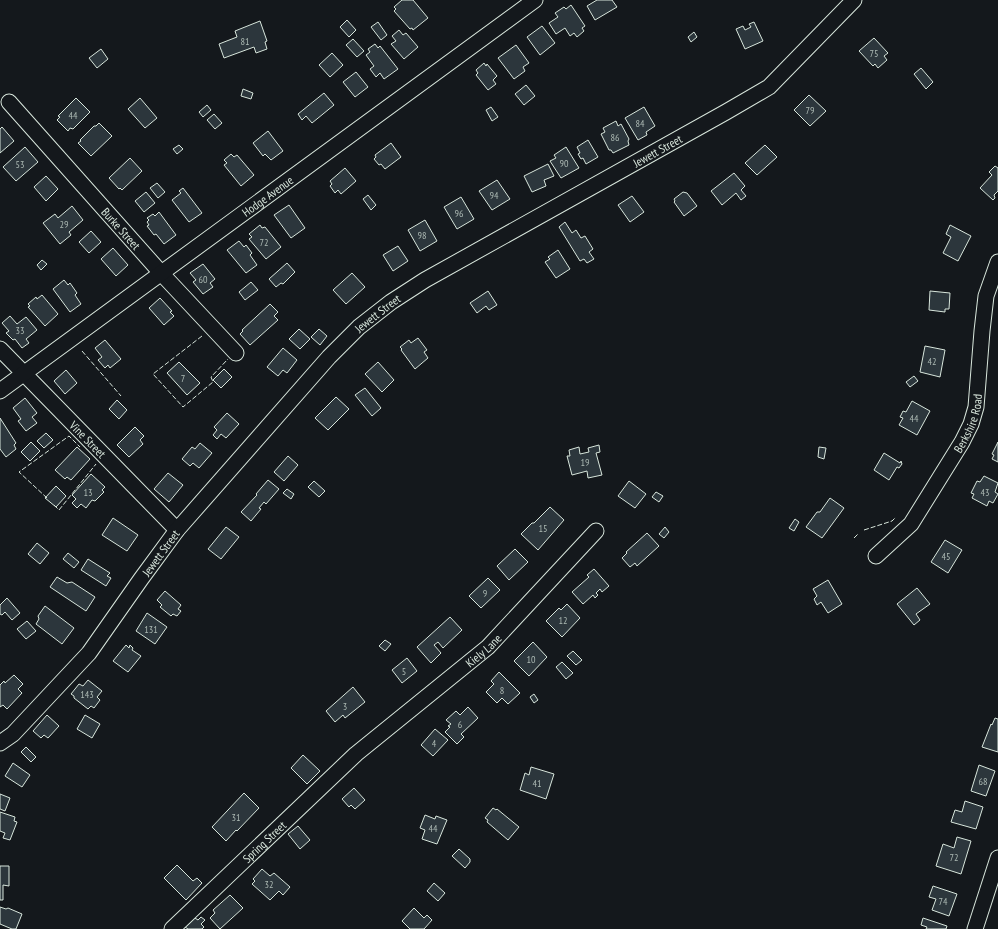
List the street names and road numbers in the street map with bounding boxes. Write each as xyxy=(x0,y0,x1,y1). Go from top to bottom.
street label: Jewett Street xyxy=(629,130,685,170)
street label: Hodge Avenue xyxy=(239,172,296,219)
street label: Burke Street xyxy=(99,204,144,253)
street label: Jewett Street xyxy=(350,290,404,336)
street label: Berkshire Road xyxy=(950,393,985,455)
street label: Vine Street xyxy=(66,417,110,461)
street label: Jewett Street xyxy=(138,526,183,580)
street label: Kiely Lane xyxy=(462,630,504,670)
street label: Spring Street xyxy=(239,817,289,866)

